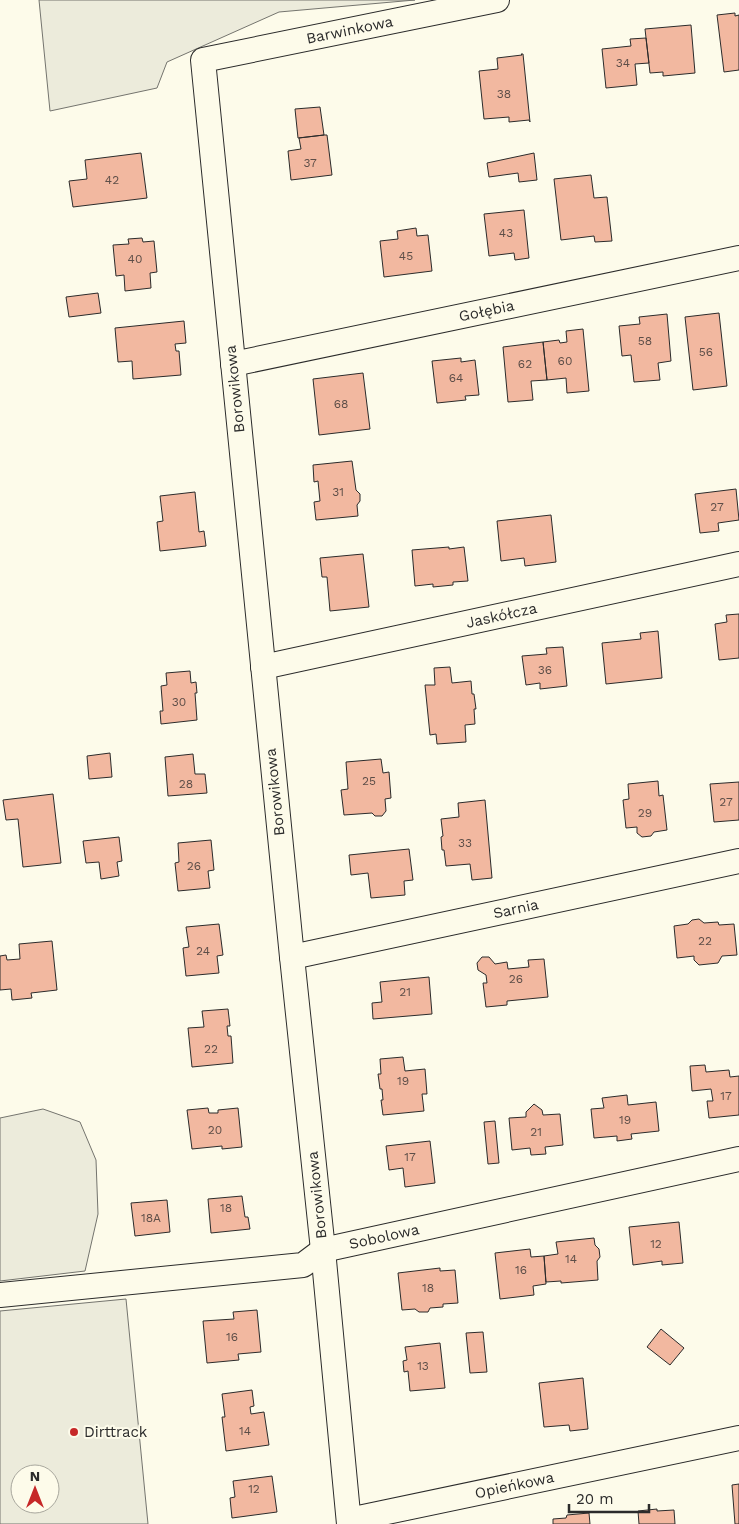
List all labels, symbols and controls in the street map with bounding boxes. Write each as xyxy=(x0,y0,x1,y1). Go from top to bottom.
street label: Barwinkowa xyxy=(305,12,395,48)
house number: 34 xyxy=(616,56,630,70)
house number: 38 xyxy=(497,87,511,101)
house number: 37 xyxy=(303,156,317,170)
house number: 42 xyxy=(105,173,119,187)
house number: 43 xyxy=(499,226,513,240)
house number: 45 xyxy=(399,249,413,263)
house number: 40 xyxy=(128,252,142,266)
street label: Gołębia xyxy=(457,296,516,325)
house number: 58 xyxy=(638,334,652,348)
street label: Borowikowa xyxy=(221,344,249,434)
house number: 56 xyxy=(699,345,713,359)
house number: 60 xyxy=(558,354,572,368)
house number: 62 xyxy=(518,357,532,371)
house number: 64 xyxy=(449,371,463,385)
house number: 68 xyxy=(334,397,348,411)
house number: 31 xyxy=(332,485,344,499)
house number: 27 xyxy=(710,500,724,514)
street label: Jaskółcza xyxy=(464,599,539,632)
house number: 36 xyxy=(538,663,552,677)
house number: 30 xyxy=(172,695,186,709)
street label: Borowikowa xyxy=(261,747,289,837)
house number: 25 xyxy=(362,774,376,788)
house number: 28 xyxy=(179,777,193,791)
house number: 27 xyxy=(719,795,733,809)
house number: 29 xyxy=(638,806,652,820)
house number: 33 xyxy=(458,836,472,850)
house number: 26 xyxy=(187,859,201,873)
street label: Sarnia xyxy=(492,895,541,923)
house number: 22 xyxy=(698,934,712,948)
house number: 24 xyxy=(196,944,210,958)
house number: 26 xyxy=(509,972,523,986)
house number: 21 xyxy=(399,985,411,999)
house number: 22 xyxy=(204,1042,218,1056)
house number: 19 xyxy=(397,1074,409,1088)
house number: 17 xyxy=(720,1089,732,1103)
house number: 19 xyxy=(619,1113,631,1127)
house number: 20 xyxy=(208,1123,222,1137)
house number: 21 xyxy=(530,1125,542,1139)
street label: Borowikowa xyxy=(303,1150,331,1240)
house number: 17 xyxy=(404,1150,416,1164)
house number: 18 xyxy=(220,1201,232,1215)
house number: 18A xyxy=(141,1211,161,1225)
street label: Sobolowa xyxy=(347,1220,421,1253)
house number: 12 xyxy=(650,1237,662,1251)
house number: 14 xyxy=(565,1252,577,1266)
house number: 16 xyxy=(515,1263,527,1277)
house number: 18 xyxy=(422,1281,434,1295)
house number: 16 xyxy=(226,1330,238,1344)
house number: 13 xyxy=(417,1359,429,1373)
place label: Dirttrack xyxy=(84,1423,148,1441)
house number: 14 xyxy=(239,1424,251,1438)
marker: Dirttrack xyxy=(68,1426,80,1438)
north arrow xyxy=(10,1464,60,1514)
text: N xyxy=(30,1468,40,1484)
street label: Opieńkowa xyxy=(473,1468,556,1502)
house number: 12 xyxy=(248,1482,260,1496)
scale bar xyxy=(569,1482,649,1514)
text: 20 m xyxy=(576,1490,614,1508)

